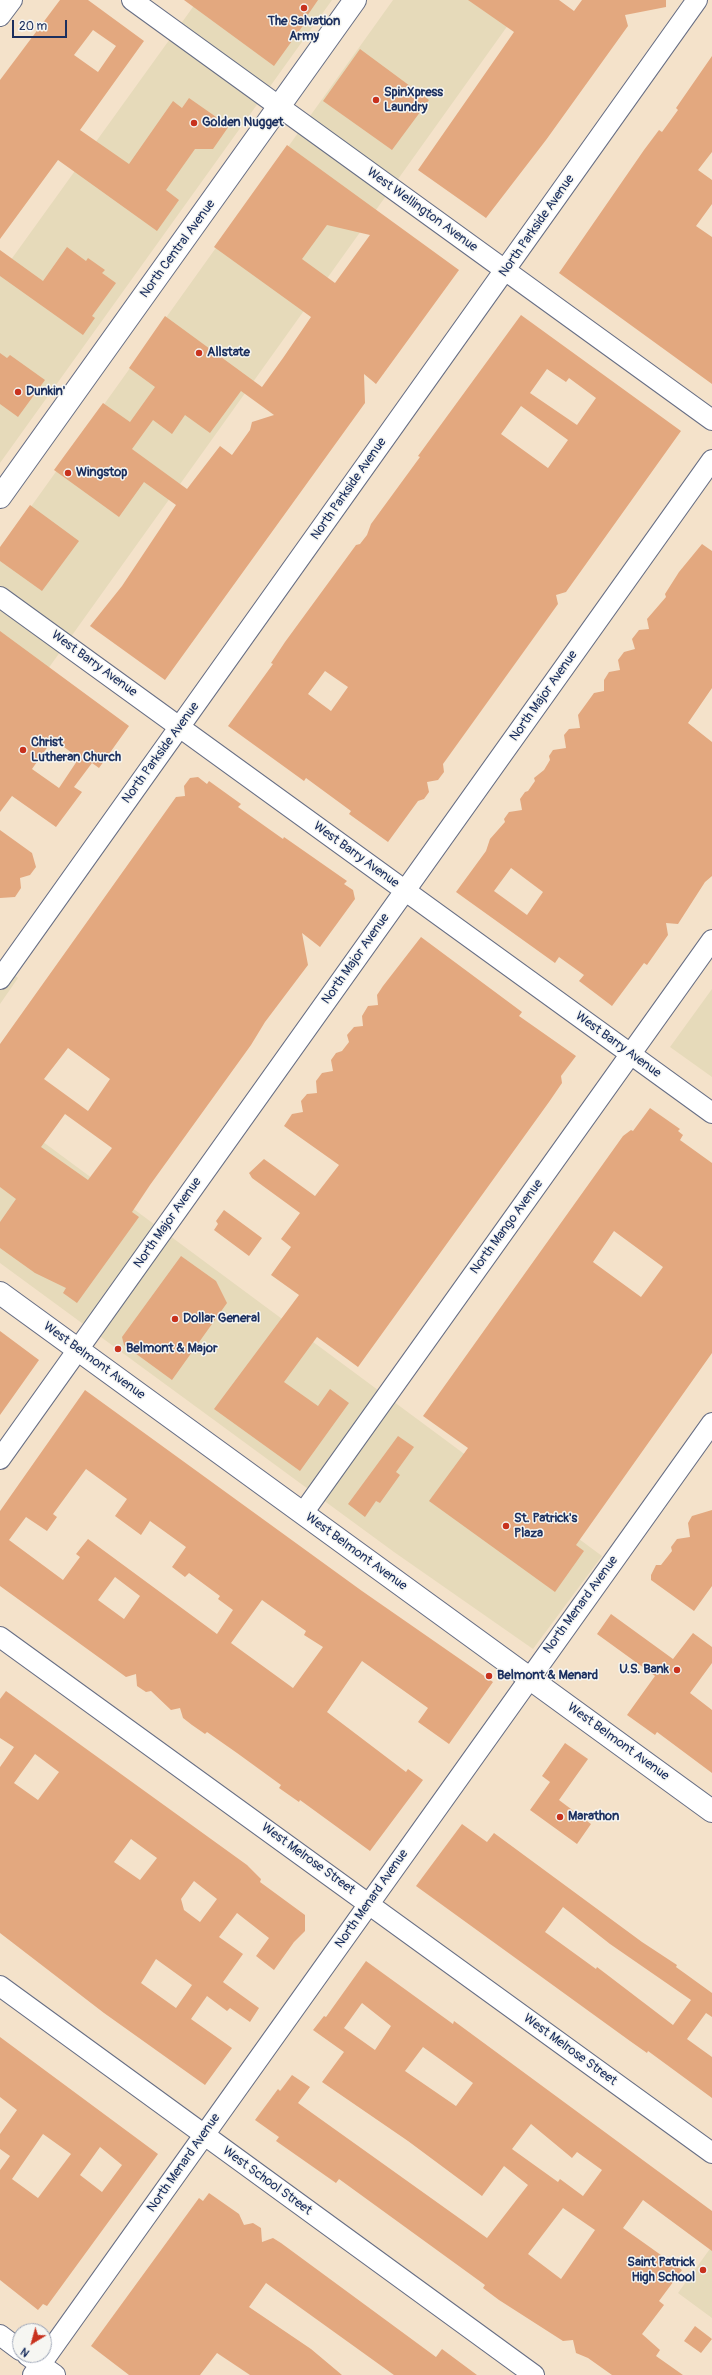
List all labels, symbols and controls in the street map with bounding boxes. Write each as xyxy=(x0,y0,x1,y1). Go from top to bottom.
marker: The Salvation Army xyxy=(299,3,309,13)
scale bar xyxy=(14,12,69,38)
place label: The Salvation Army xyxy=(268,14,340,45)
text: 20 m xyxy=(19,19,47,34)
place label: SpinXpress Laundry xyxy=(384,85,443,116)
marker: SpinXpress Laundry xyxy=(371,95,381,105)
place label: Golden Nugget xyxy=(202,115,284,131)
marker: Golden Nugget xyxy=(189,118,199,128)
street label: West Wellington Avenue xyxy=(363,164,481,256)
street label: North Parkside Avenue xyxy=(496,172,578,280)
street label: North Central Avenue xyxy=(137,197,219,301)
place label: Allstate xyxy=(207,345,250,361)
marker: Allstate xyxy=(194,348,204,358)
place label: Dunkin' xyxy=(26,384,65,400)
marker: Dunkin' xyxy=(13,387,23,397)
street label: North Parkside Avenue xyxy=(308,435,390,543)
place label: Wingstop xyxy=(76,465,127,481)
marker: Wingstop xyxy=(63,468,73,478)
street label: West Barry Avenue xyxy=(48,628,140,700)
street label: North Major Avenue xyxy=(507,648,581,744)
street label: North Parkside Avenue xyxy=(119,699,203,807)
place label: Christ Lutheran Church xyxy=(31,735,121,766)
marker: Christ Lutheran Church xyxy=(18,745,28,755)
street label: West Barry Avenue xyxy=(310,819,402,891)
street label: North Major Avenue xyxy=(319,911,393,1007)
street label: West Barry Avenue xyxy=(572,1009,664,1081)
street label: North Major Avenue xyxy=(131,1175,205,1271)
street label: North Mango Avenue xyxy=(467,1177,547,1277)
place label: Dollar General xyxy=(183,1311,260,1327)
marker: Dollar General xyxy=(170,1314,180,1324)
street label: West Belmont Avenue xyxy=(40,1319,148,1403)
place label: Belmont & Major xyxy=(126,1341,218,1357)
marker: Belmont & Major xyxy=(113,1344,123,1354)
street label: West Belmont Avenue xyxy=(302,1510,410,1594)
place label: St. Patrick's Plaza xyxy=(514,1511,577,1542)
marker: St. Patrick's Plaza xyxy=(501,1521,511,1531)
street label: North Menard Avenue xyxy=(540,1553,622,1657)
place label: U.S. Bank xyxy=(619,1662,669,1678)
marker: U.S. Bank xyxy=(672,1665,682,1675)
place label: Belmont & Menard xyxy=(497,1668,598,1684)
marker: Belmont & Menard xyxy=(484,1671,494,1681)
street label: West Belmont Avenue xyxy=(564,1700,672,1784)
place label: Marathon xyxy=(568,1809,619,1825)
marker: Marathon xyxy=(555,1812,565,1822)
street label: West Melrose Street xyxy=(258,1820,358,1898)
street label: North Menard Avenue xyxy=(332,1847,412,1951)
street label: West Melrose Street xyxy=(520,2011,620,2089)
street label: North Menard Avenue xyxy=(144,2111,224,2215)
street label: West School Street xyxy=(219,2143,315,2219)
place label: Saint Patrick High School xyxy=(627,2255,695,2286)
marker: Saint Patrick High School xyxy=(698,2265,708,2275)
north arrow xyxy=(12,2323,52,2363)
text: N xyxy=(18,2345,32,2360)

